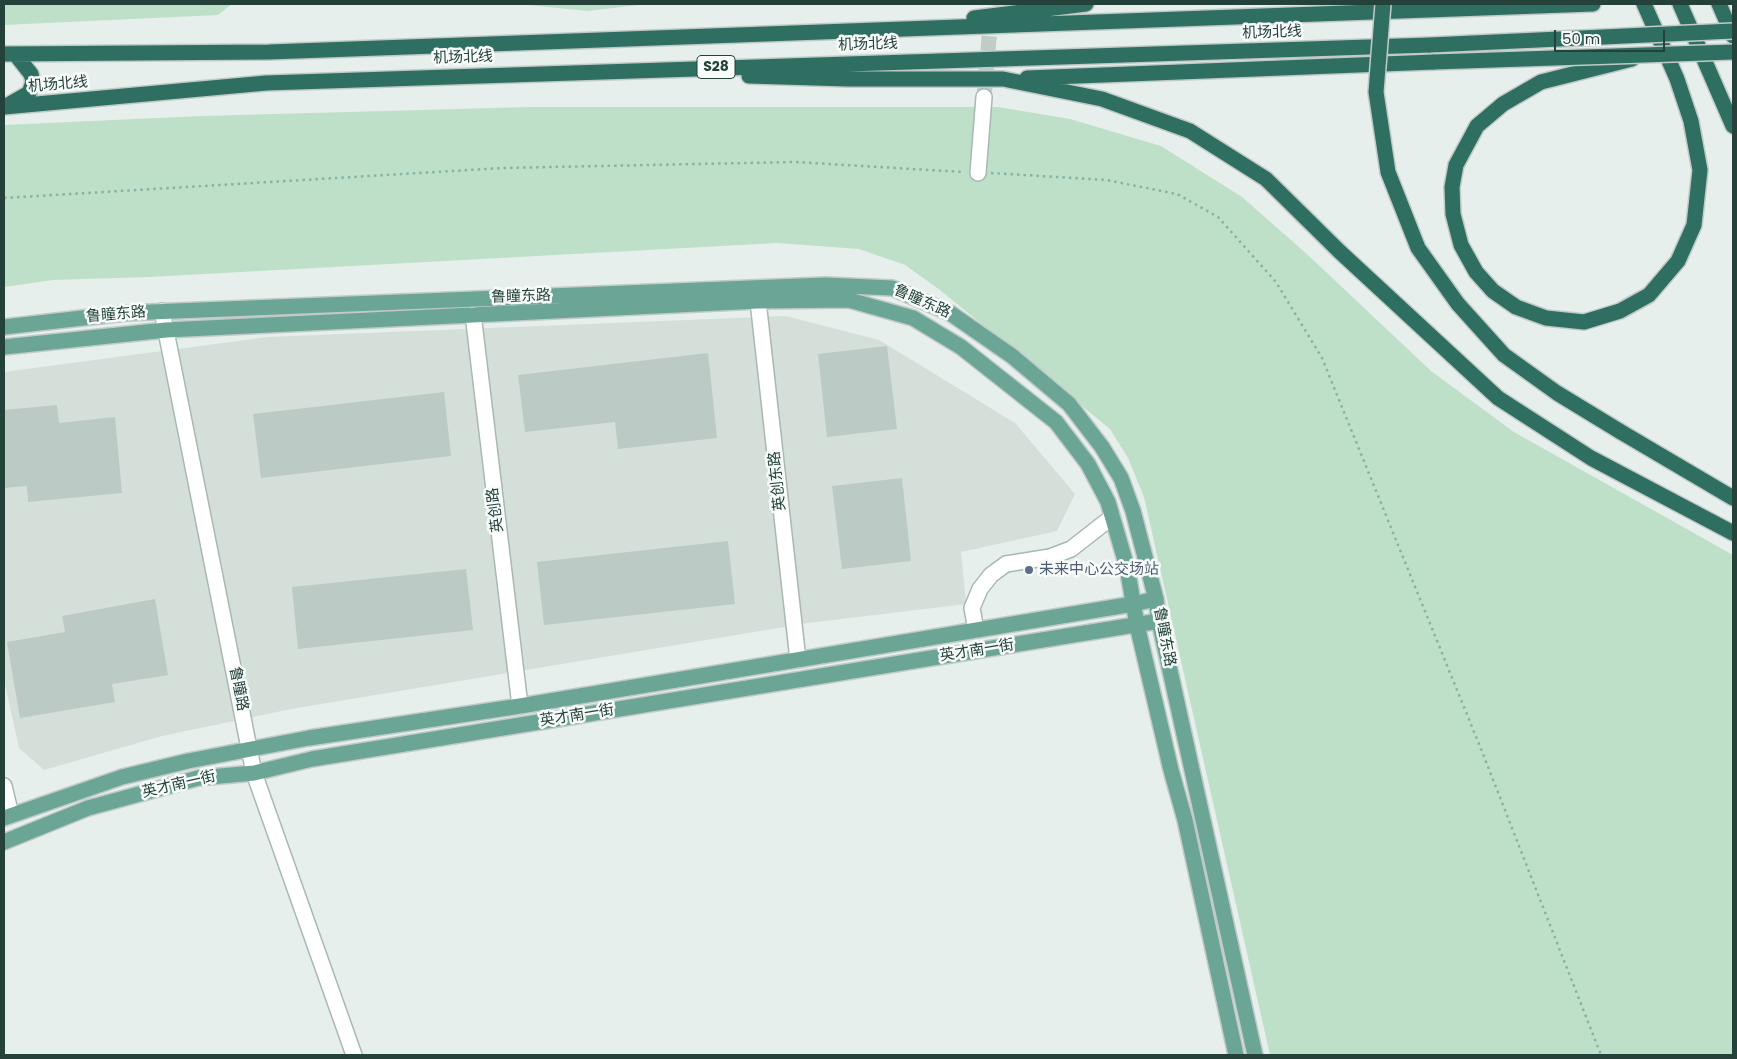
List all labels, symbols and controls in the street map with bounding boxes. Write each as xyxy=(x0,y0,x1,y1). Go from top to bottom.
scale bar xyxy=(1557,20,1668,52)
street label: 机场北线 xyxy=(1242,23,1302,43)
text: 50 m xyxy=(1562,28,1600,49)
street label: 机场北线 xyxy=(838,35,898,55)
street label: 机场北线 xyxy=(433,48,493,68)
road number: S28 xyxy=(697,56,735,78)
street label: 机场北线 xyxy=(27,73,89,97)
street label: 鲁瞳东路 xyxy=(891,282,953,322)
street label: 鲁瞳东路 xyxy=(491,287,551,307)
street label: 鲁瞳东路 xyxy=(85,303,147,327)
street label: 英创东路 xyxy=(766,450,790,512)
street label: 英创路 xyxy=(484,487,508,533)
place label: 未来中心公交场站 xyxy=(1039,561,1159,579)
marker: 未来中心公交场站 xyxy=(1023,564,1035,576)
street label: 鲁瞳东路 xyxy=(1149,606,1179,668)
street label: 英才南一街 xyxy=(939,636,1015,666)
street label: 鲁瞳路 xyxy=(225,665,251,713)
street label: 英才南一街 xyxy=(539,701,615,731)
street label: 英才南一街 xyxy=(140,768,218,802)

